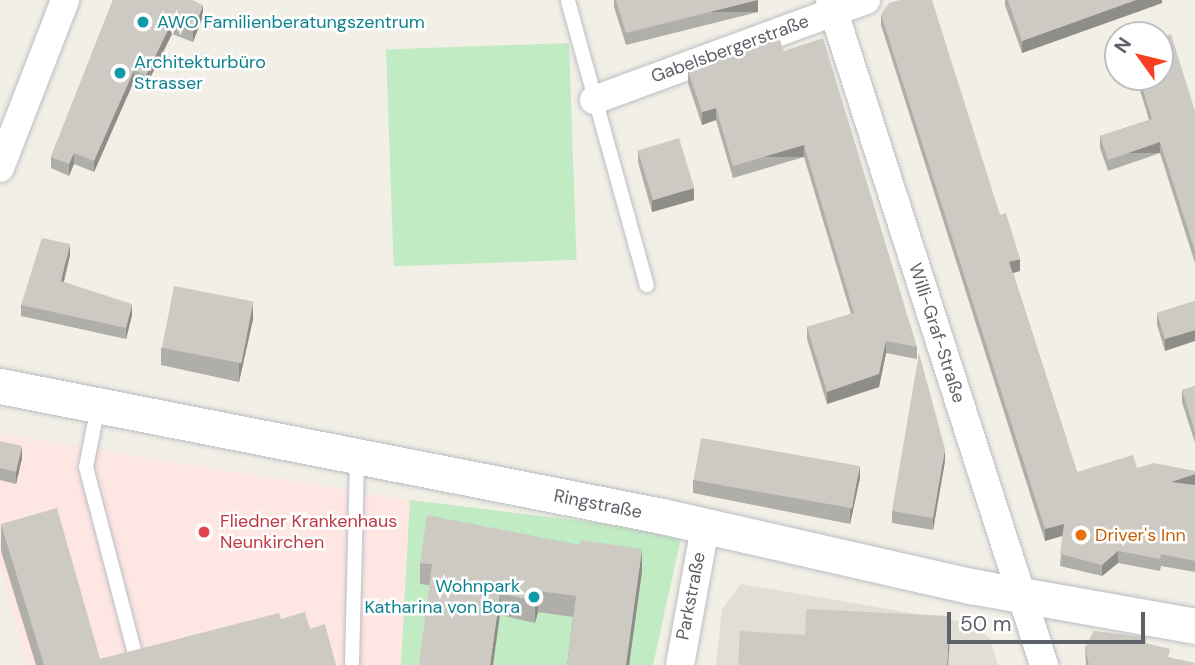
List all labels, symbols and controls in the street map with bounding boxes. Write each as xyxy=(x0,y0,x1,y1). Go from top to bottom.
street label: Gabelsbergerstraße xyxy=(648,10,812,88)
place label: AWO Familienberatungszentrum xyxy=(157,11,425,33)
marker: AWO Familienberatungszentrum xyxy=(135,14,151,30)
north arrow xyxy=(1104,21,1174,91)
text: N xyxy=(1109,32,1137,58)
place label: Architekturbüro Strasser xyxy=(134,52,266,94)
marker: Architekturbüro Strasser xyxy=(112,65,128,81)
street label: Willi-Graf-Straße xyxy=(904,260,970,406)
street label: Ringstraße xyxy=(552,485,644,523)
place label: Fliedner Krankenhaus Neunkirchen xyxy=(220,511,397,554)
marker: Fliedner Krankenhaus Neunkirchen xyxy=(194,522,214,542)
place label: Driver's Inn xyxy=(1095,524,1186,546)
marker: Driver's Inn xyxy=(1073,527,1089,543)
street label: Parkstraße xyxy=(672,550,710,642)
place label: Wohnpark Katharina von Bora xyxy=(364,576,520,618)
marker: Wohnpark Katharina von Bora xyxy=(526,589,542,605)
scale bar xyxy=(950,598,1148,642)
text: 50 m xyxy=(960,610,1011,638)

